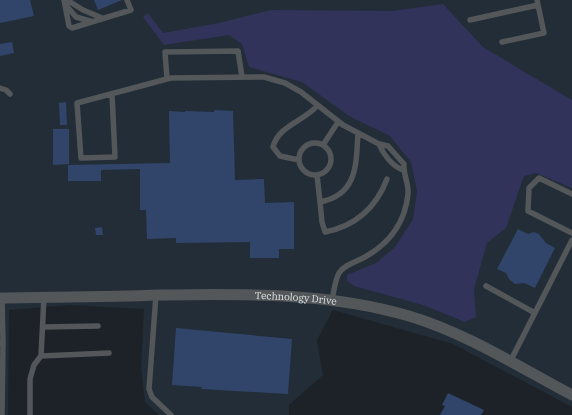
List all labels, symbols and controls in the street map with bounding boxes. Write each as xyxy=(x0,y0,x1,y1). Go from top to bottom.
street label: Technology Drive xyxy=(255,289,338,308)

